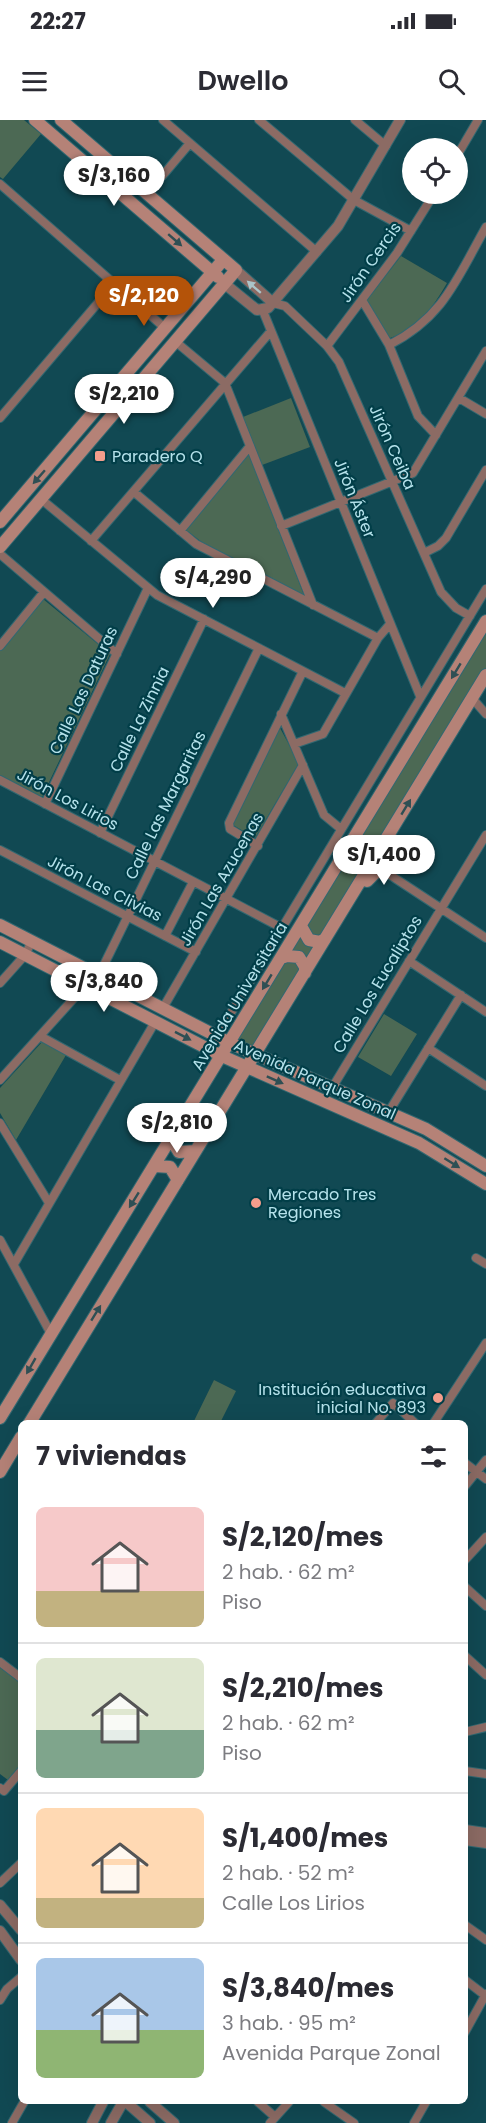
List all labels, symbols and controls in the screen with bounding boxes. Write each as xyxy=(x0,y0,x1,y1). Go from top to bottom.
text: 22:27 xyxy=(30,6,86,37)
text: Dwello xyxy=(197,62,289,99)
icon: menu xyxy=(18,65,51,98)
icon: search xyxy=(435,65,468,98)
map controls xyxy=(402,138,468,204)
button: locate xyxy=(402,138,468,204)
pin: S/3,160 xyxy=(59,156,169,207)
text: S/3,160 xyxy=(78,161,150,189)
street label: Jirón Cercis xyxy=(334,217,407,307)
one-way arrow xyxy=(167,233,182,246)
pin: S/2,120 xyxy=(89,276,199,327)
text: S/2,120 xyxy=(109,281,179,309)
one-way arrow xyxy=(247,281,262,294)
pin: S/2,210 xyxy=(69,374,179,425)
text: S/2,210 xyxy=(89,379,159,407)
street label: Jirón Ceiba xyxy=(364,401,422,493)
place label: Paradero Q xyxy=(112,445,203,468)
marker: Paradero Q xyxy=(93,449,107,463)
street label: Jirón Áster xyxy=(328,455,381,541)
one-way arrow xyxy=(33,469,46,484)
pin: S/4,290 xyxy=(158,558,268,609)
text: S/4,290 xyxy=(174,563,252,591)
street label: Calle Las Daturas xyxy=(44,622,123,758)
street label: Calle La Zinnia xyxy=(104,662,175,776)
one-way arrow xyxy=(450,663,461,679)
street label: Calle Las Margaritas xyxy=(119,727,211,883)
street label: Jirón Los Lirios xyxy=(13,763,123,836)
one-way arrow xyxy=(401,799,412,815)
street label: Jirón Las Azucenas xyxy=(174,808,269,950)
pin: S/1,400 xyxy=(329,835,439,886)
text: S/1,400 xyxy=(347,840,421,868)
street label: Jirón Las Clivias xyxy=(44,850,166,927)
street label: Calle Los Eucaliptos xyxy=(327,911,428,1058)
street label: Avenida Universitaria xyxy=(186,918,293,1075)
pin: S/3,840 xyxy=(49,962,159,1013)
text: S/3,840 xyxy=(65,967,143,995)
one-way arrow xyxy=(262,974,273,990)
one-way arrow xyxy=(174,1031,191,1041)
street label: Avenida Parque Zonal xyxy=(230,1033,399,1126)
one-way arrow xyxy=(267,1075,285,1085)
pin: S/2,810 xyxy=(122,1103,232,1154)
text: S/2,810 xyxy=(141,1108,213,1136)
one-way arrow xyxy=(444,1157,460,1168)
place label: Mercado Tres Regiones xyxy=(268,1183,376,1224)
one-way arrow xyxy=(128,1192,139,1208)
marker: Mercado Tres Regiones xyxy=(249,1196,263,1210)
one-way arrow xyxy=(91,1305,102,1321)
one-way arrow xyxy=(26,1358,36,1375)
place label: Institución educativa inicial No. 893 xyxy=(258,1378,426,1419)
marker: Institución educativa inicial No. 893 xyxy=(431,1391,445,1405)
text: 7 viviendas xyxy=(36,1438,187,1474)
icon: filters xyxy=(417,1440,450,1473)
text: S/2,120/mes xyxy=(222,1519,384,1555)
icon: home xyxy=(84,1531,156,1603)
text: 2 hab. · 62 m² xyxy=(222,1558,355,1586)
text: Piso xyxy=(222,1588,262,1616)
text: S/2,210/mes xyxy=(222,1670,384,1706)
icon: home xyxy=(84,1682,156,1754)
text: 2 hab. · 62 m² xyxy=(222,1709,355,1737)
text: Piso xyxy=(222,1739,262,1767)
text: S/1,400/mes xyxy=(222,1820,388,1856)
icon: home xyxy=(84,1832,156,1904)
text: 2 hab. · 52 m² xyxy=(222,1859,354,1887)
text: Calle Los Lirios xyxy=(222,1889,365,1917)
text: S/3,840/mes xyxy=(222,1970,394,2006)
icon: home xyxy=(84,1982,156,2054)
text: 3 hab. · 95 m² xyxy=(222,2009,356,2037)
text: Avenida Parque Zonal xyxy=(222,2039,441,2067)

